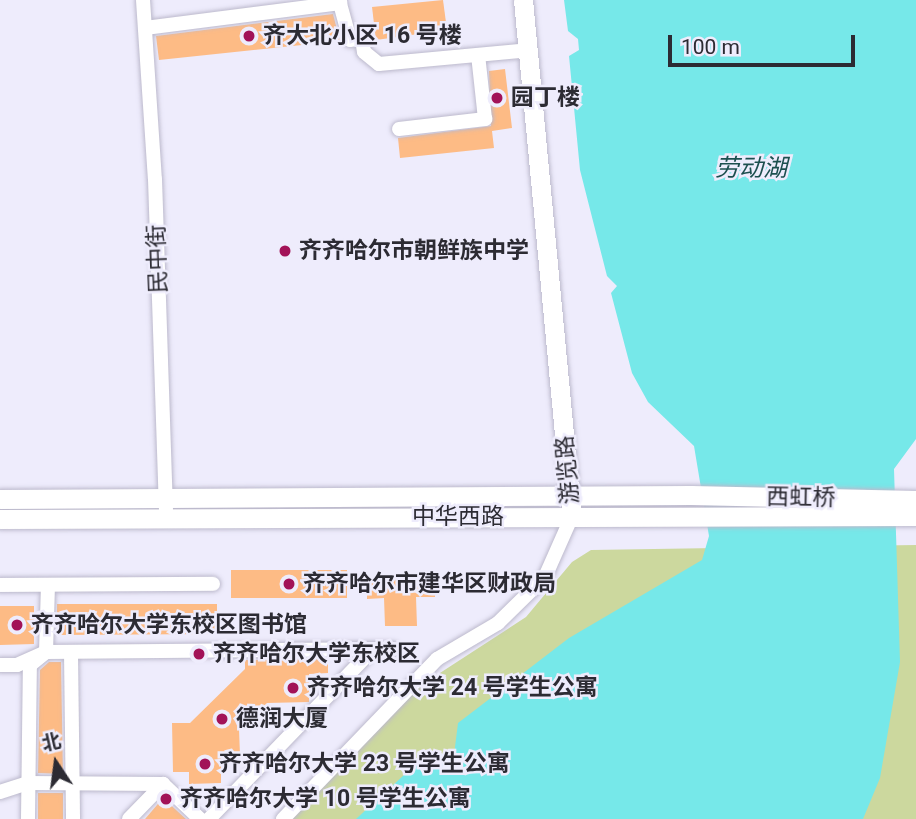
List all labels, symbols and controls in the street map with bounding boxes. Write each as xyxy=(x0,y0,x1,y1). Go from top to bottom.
scale bar xyxy=(671,21,858,65)
place label: 齐大北小区 16 号楼 xyxy=(263,22,462,50)
marker: 齐大北小区 16 号楼 xyxy=(241,28,257,44)
text: 100 m xyxy=(681,35,740,59)
place label: 园丁楼 xyxy=(511,84,580,112)
marker: 园丁楼 xyxy=(489,90,505,106)
water label: 劳动湖 xyxy=(715,155,787,183)
street label: 民中街 xyxy=(143,224,173,294)
place label: 齐齐哈尔市朝鲜族中学 xyxy=(299,237,529,265)
marker: 齐齐哈尔市朝鲜族中学 xyxy=(277,243,293,259)
street label: 游览路 xyxy=(551,434,585,506)
street label: 西虹桥 xyxy=(766,484,836,512)
street label: 中华西路 xyxy=(412,503,504,531)
place label: 齐齐哈尔市建华区财政局 xyxy=(303,570,556,598)
marker: 齐齐哈尔市建华区财政局 xyxy=(281,576,297,592)
place label: 齐齐哈尔大学东校区图书馆 xyxy=(31,611,307,639)
marker: 齐齐哈尔大学东校区图书馆 xyxy=(9,617,25,633)
place label: 齐齐哈尔大学东校区 xyxy=(213,640,420,668)
marker: 齐齐哈尔大学东校区 xyxy=(191,646,207,662)
place label: 齐齐哈尔大学 24 号学生公寓 xyxy=(307,674,598,702)
marker: 齐齐哈尔大学 24 号学生公寓 xyxy=(285,680,301,696)
place label: 德润大厦 xyxy=(236,705,328,733)
marker: 德润大厦 xyxy=(214,711,230,727)
north arrow xyxy=(21,728,91,798)
text: 北 xyxy=(39,729,63,755)
place label: 齐齐哈尔大学 23 号学生公寓 xyxy=(219,750,510,778)
marker: 齐齐哈尔大学 23 号学生公寓 xyxy=(197,756,213,772)
place label: 齐齐哈尔大学 10 号学生公寓 xyxy=(180,785,471,813)
marker: 齐齐哈尔大学 10 号学生公寓 xyxy=(158,791,174,807)

